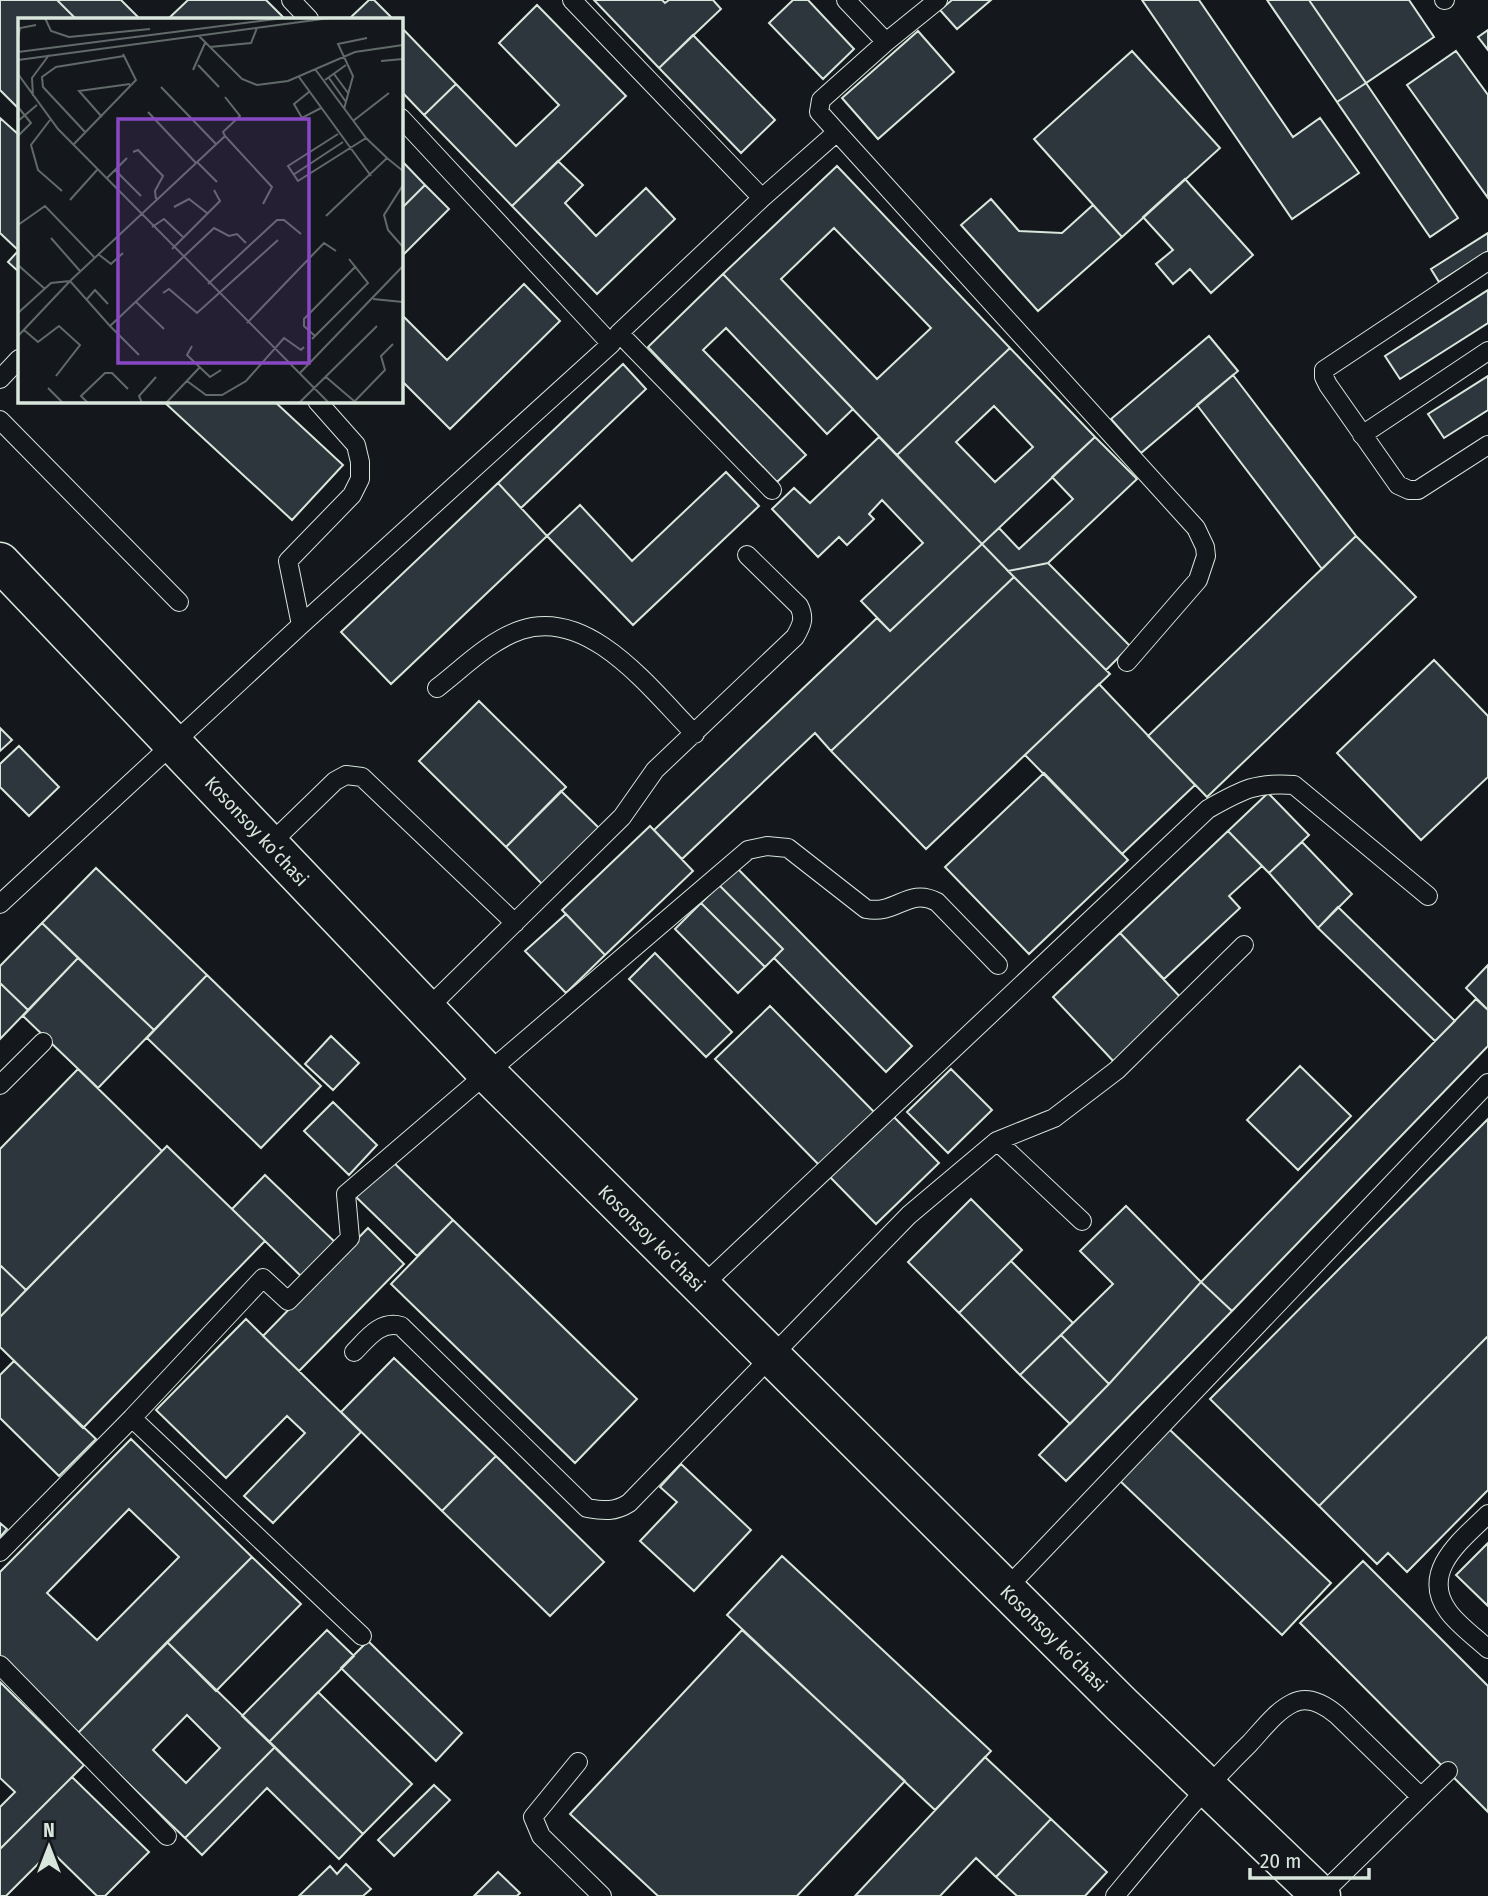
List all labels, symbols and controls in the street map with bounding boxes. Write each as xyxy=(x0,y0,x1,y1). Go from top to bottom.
inset map xyxy=(18,18,402,402)
street label: Kosonsoy koʻchasi xyxy=(200,772,313,891)
street label: Kosonsoy koʻchasi xyxy=(594,1180,710,1296)
street label: Kosonsoy koʻchasi xyxy=(996,1580,1112,1696)
north arrow xyxy=(14,1812,84,1882)
text: N xyxy=(43,1819,55,1842)
scale bar xyxy=(1250,1836,1369,1880)
text: 20 m xyxy=(1260,1848,1301,1874)

